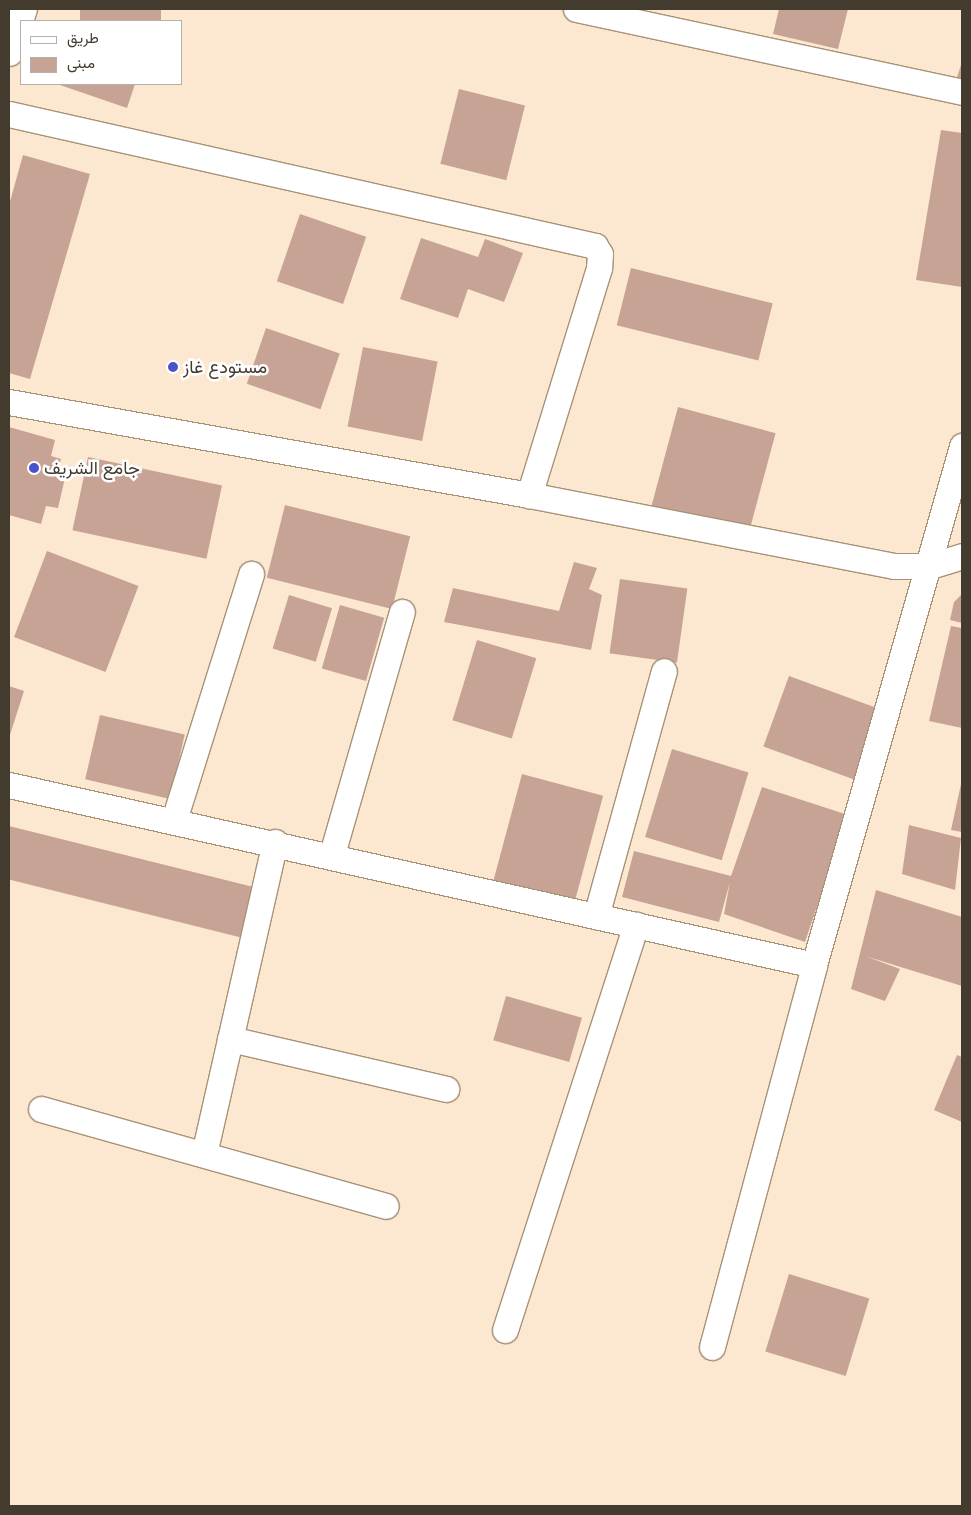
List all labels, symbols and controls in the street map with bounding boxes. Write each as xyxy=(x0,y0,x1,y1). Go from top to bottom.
legend xyxy=(20,20,182,85)
text: طريق xyxy=(67,28,99,47)
text: مبنى xyxy=(67,53,95,72)
place label: مستودع غاز xyxy=(183,356,267,378)
marker: مستودع غاز xyxy=(167,361,179,373)
place label: جامع الشريف xyxy=(44,457,140,479)
marker: جامع الشريف xyxy=(28,462,40,474)

